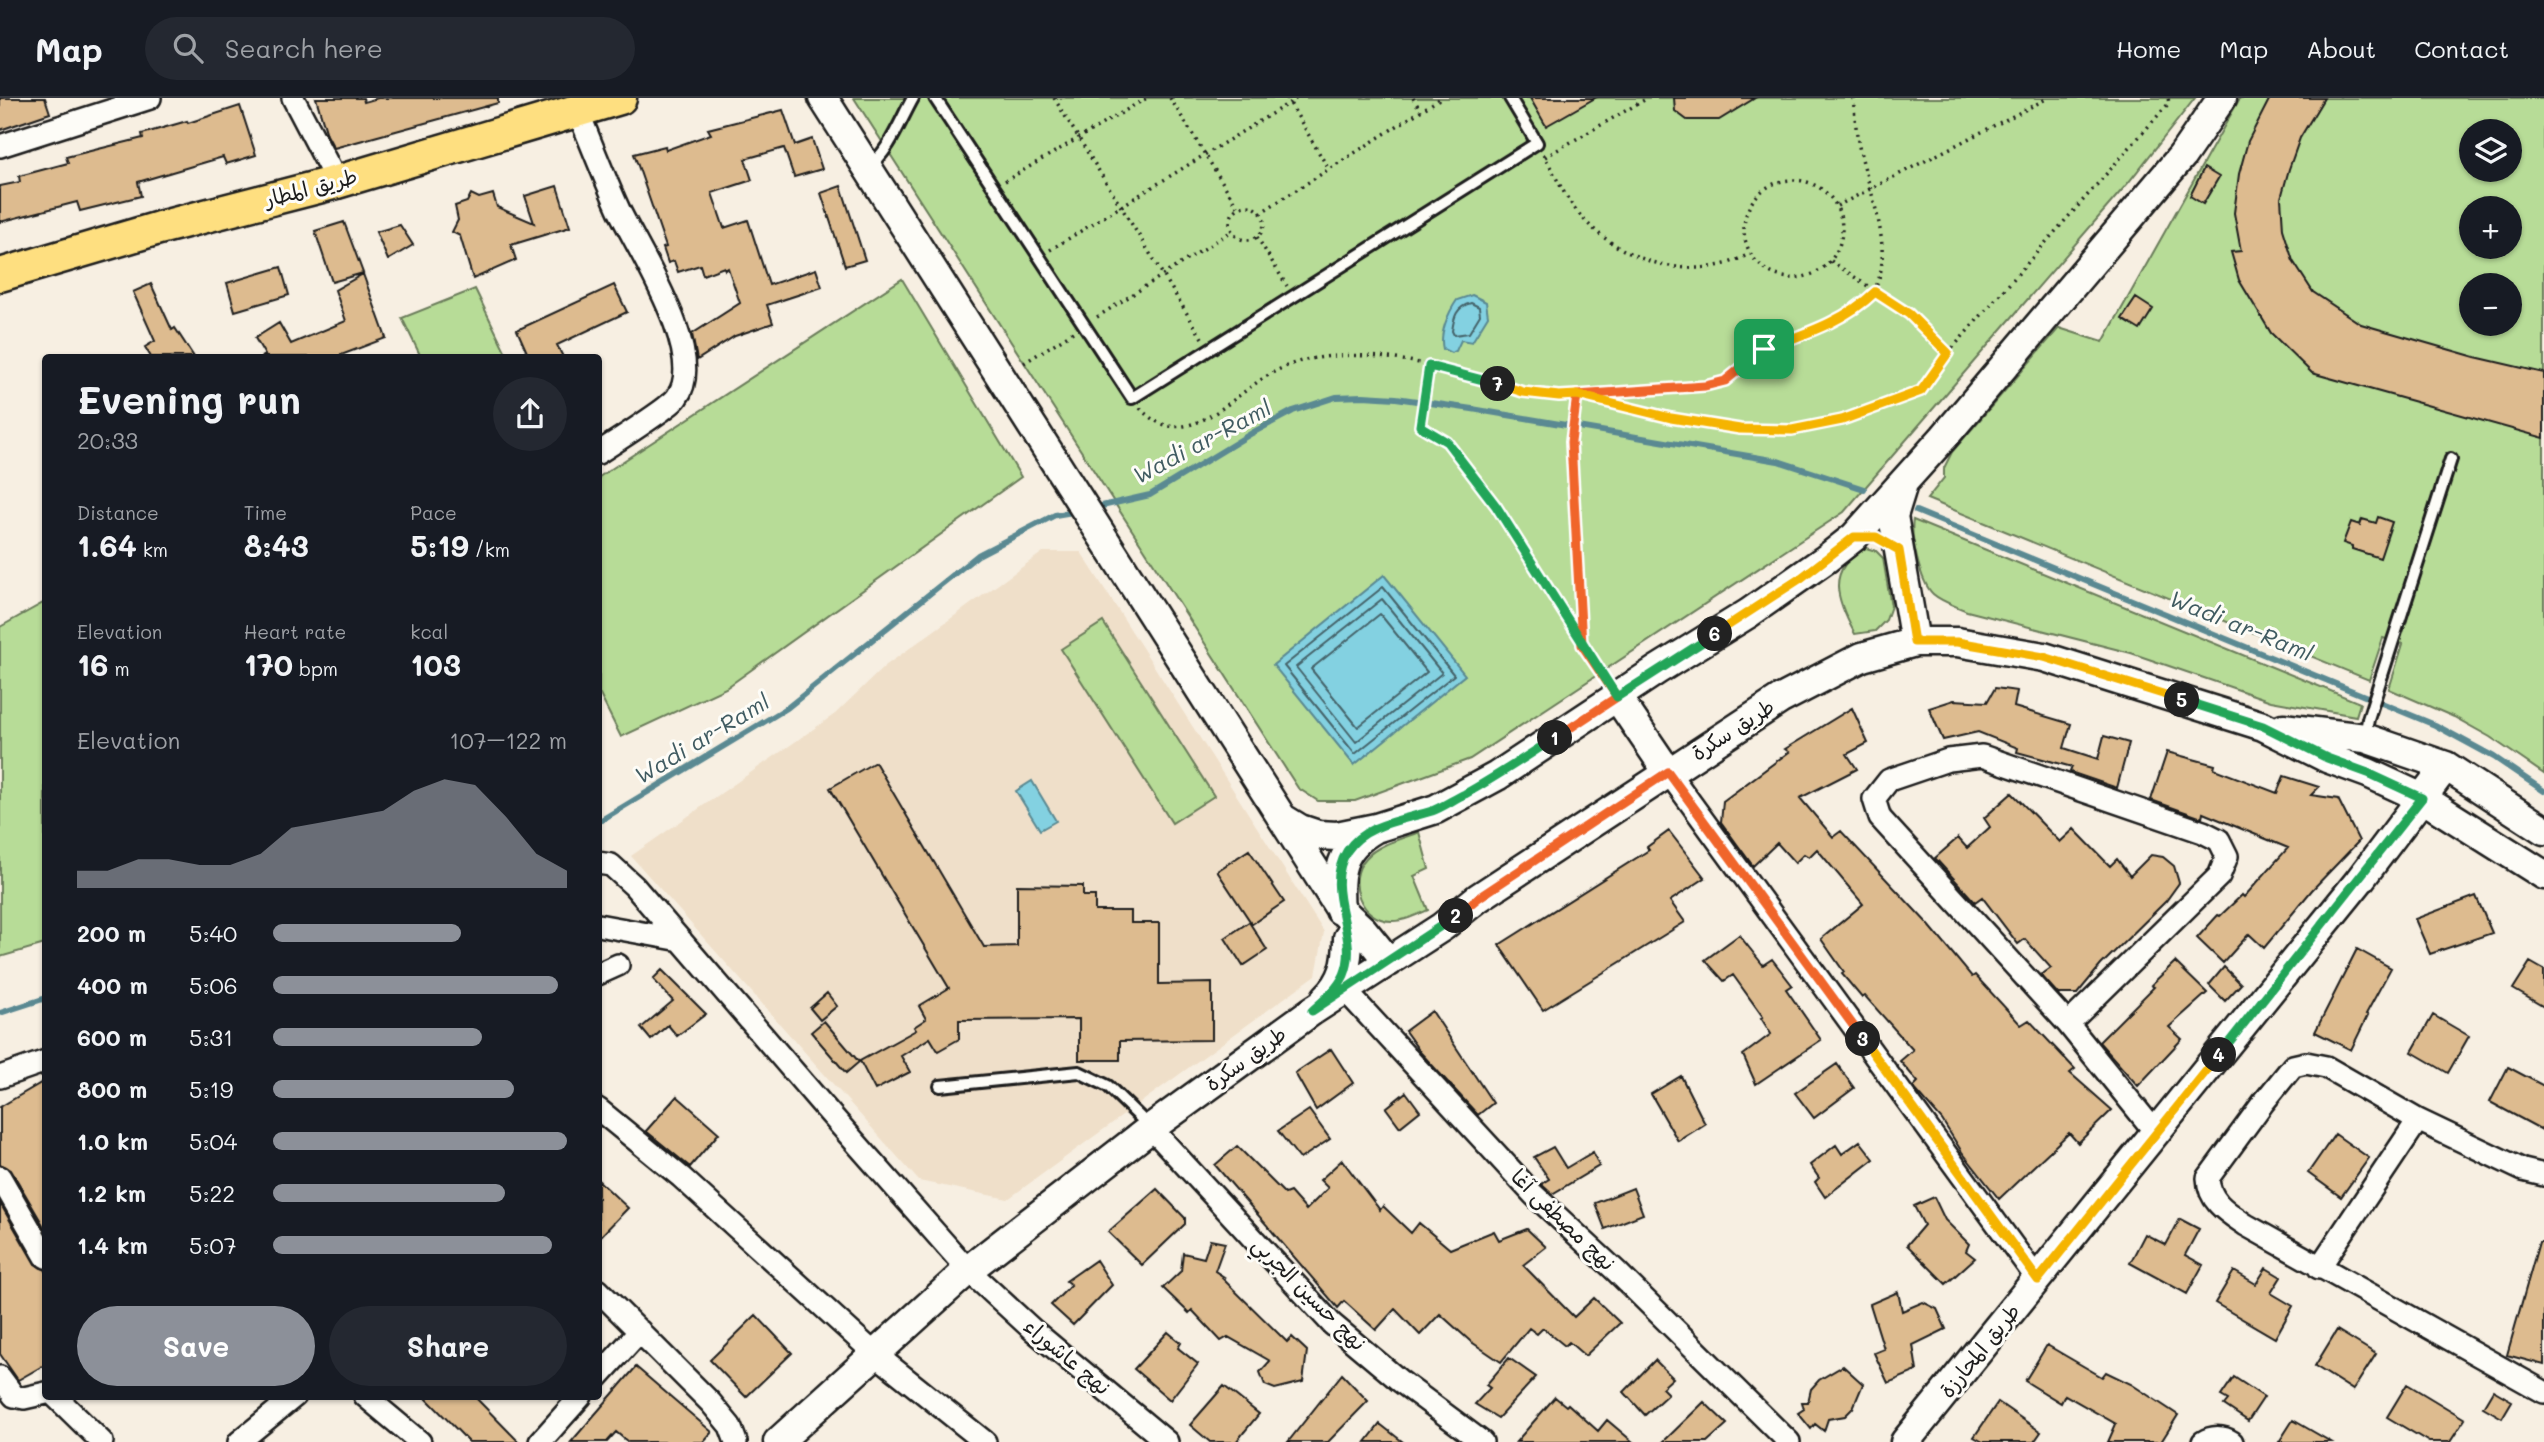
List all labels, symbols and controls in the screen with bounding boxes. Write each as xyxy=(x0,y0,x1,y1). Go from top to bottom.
search box xyxy=(145,17,635,80)
text: Map xyxy=(35,27,103,70)
icon: search xyxy=(169,29,207,67)
text: Search here xyxy=(225,31,383,65)
text: Home xyxy=(2116,33,2181,64)
text: Map xyxy=(2219,33,2268,64)
text: About xyxy=(2306,33,2376,64)
text: Contact xyxy=(2414,33,2509,64)
map controls xyxy=(2459,119,2522,336)
button: layers xyxy=(2459,119,2522,182)
street label: طريق المطار xyxy=(259,161,360,212)
button: + xyxy=(2459,196,2522,259)
button: − xyxy=(2459,273,2522,336)
pin xyxy=(1734,319,1794,379)
icon: arrive xyxy=(1745,330,1783,368)
pin: 7 xyxy=(1480,366,1516,402)
text: 7 xyxy=(1492,371,1503,396)
text: Evening run xyxy=(77,374,301,424)
button: share xyxy=(493,377,567,451)
water label: Wadi ar-Raml xyxy=(1127,392,1276,490)
text: 20:33 xyxy=(77,425,138,455)
text: Distance xyxy=(77,500,159,525)
text: Time xyxy=(244,500,287,525)
text: Pace xyxy=(410,500,457,525)
text: 1.64 xyxy=(77,525,137,565)
text: 8:43 xyxy=(244,525,309,565)
text: 5:19 xyxy=(410,525,469,565)
text: km xyxy=(137,537,168,562)
text: /km xyxy=(469,537,510,562)
water label: Wadi ar-Raml xyxy=(2165,583,2318,668)
pin: 6 xyxy=(1698,616,1732,652)
text: Elevation xyxy=(77,619,162,644)
text: Heart rate xyxy=(244,619,346,644)
text: kcal xyxy=(410,619,448,644)
text: 6 xyxy=(1709,621,1720,646)
text: 16 xyxy=(77,644,108,684)
text: 170 xyxy=(244,644,293,684)
text: 103 xyxy=(410,644,461,684)
text: m xyxy=(108,656,130,681)
text: bpm xyxy=(293,656,338,681)
pin: 5 xyxy=(2164,682,2200,718)
water label: Wadi ar-Raml xyxy=(629,686,775,790)
text: 5 xyxy=(2176,687,2187,712)
street label: طريق سكرة xyxy=(1685,692,1779,766)
pin: 1 xyxy=(1538,720,1572,756)
text: Elevation xyxy=(77,725,180,755)
text: 107–122 m xyxy=(449,725,567,755)
text: 1 xyxy=(1550,725,1559,750)
pin: 2 xyxy=(1438,898,1474,934)
text: 2 xyxy=(1450,903,1461,928)
text: 200 m xyxy=(77,918,146,948)
text: 5:40 xyxy=(189,918,237,948)
text: 400 m xyxy=(77,970,148,1000)
text: 5:06 xyxy=(189,970,238,1000)
street label: طريق سكرة xyxy=(1199,1019,1291,1096)
pin: 3 xyxy=(1846,1021,1881,1056)
text: 600 m xyxy=(77,1022,147,1052)
text: 5:31 xyxy=(189,1022,233,1052)
text: 3 xyxy=(1857,1026,1868,1051)
pin: 4 xyxy=(2202,1038,2236,1072)
text: 4 xyxy=(2212,1042,2225,1067)
text: 800 m xyxy=(77,1074,147,1104)
text: 5:19 xyxy=(189,1074,233,1104)
text: 1.0 km xyxy=(77,1126,148,1156)
text: 5:04 xyxy=(189,1126,237,1156)
street label: نهج مصطفى آغا xyxy=(1505,1162,1622,1277)
text: 1.2 km xyxy=(77,1178,146,1208)
text: 5:22 xyxy=(189,1178,235,1208)
text: 1.4 km xyxy=(77,1230,148,1260)
text: 5:07 xyxy=(189,1230,237,1260)
street label: نهج حسين الجربي xyxy=(1242,1230,1373,1361)
street label: طريق المحارزة xyxy=(1933,1297,2025,1403)
button: Save xyxy=(77,1306,315,1386)
button: Share xyxy=(329,1306,567,1386)
street label: نهج عاشوراء xyxy=(1018,1312,1117,1402)

